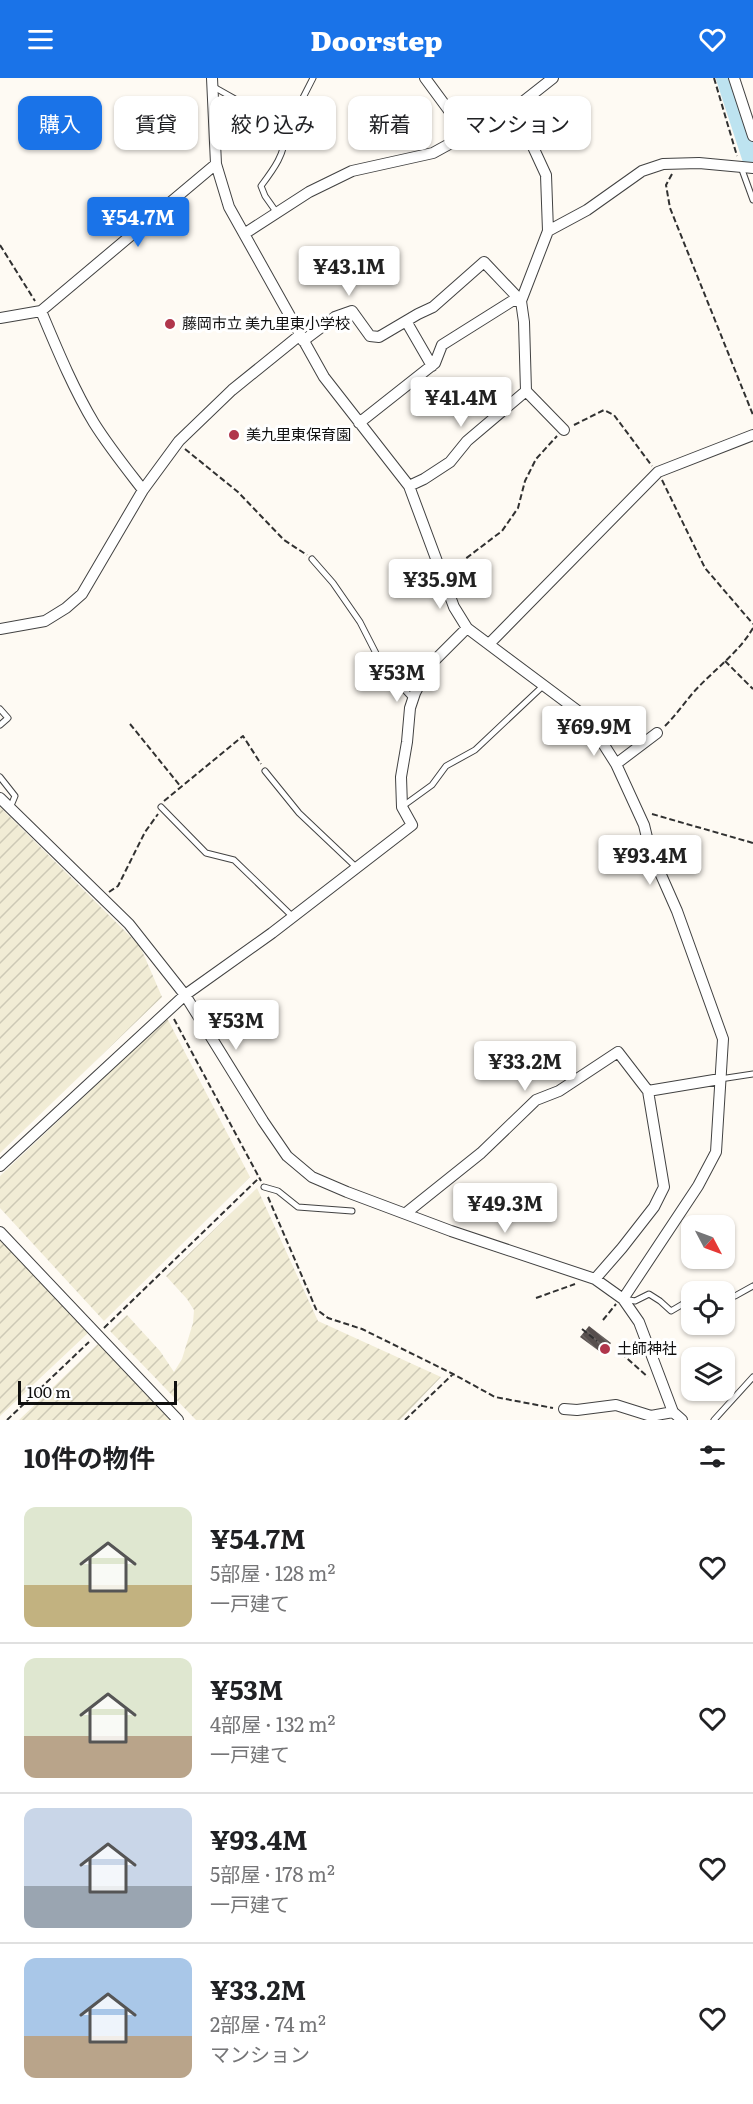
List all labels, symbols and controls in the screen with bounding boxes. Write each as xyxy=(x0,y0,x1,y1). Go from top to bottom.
text: Doorstep xyxy=(311,19,442,59)
icon: menu xyxy=(24,23,57,56)
icon: heart xyxy=(696,23,729,56)
chip: 購入 xyxy=(18,96,102,150)
chip: 賃貸 xyxy=(114,96,198,150)
chip: 絞り込み xyxy=(210,96,336,150)
chip: 新着 xyxy=(348,96,432,150)
chip: マンション xyxy=(444,96,591,150)
pin: ¥54.7M xyxy=(89,197,187,248)
text: ¥54.7M xyxy=(101,201,175,231)
pin: ¥43.1M xyxy=(300,246,398,297)
text: ¥43.1M xyxy=(313,250,385,280)
place label: 藤岡市立 美九里東小学校 xyxy=(182,311,350,334)
marker: 藤岡市立 美九里東小学校 xyxy=(163,317,177,331)
pin: ¥41.4M xyxy=(412,377,510,428)
text: ¥41.4M xyxy=(424,381,498,411)
place label: 美九里東保育園 xyxy=(246,422,351,445)
marker: 美九里東保育園 xyxy=(227,428,241,442)
pin: ¥35.9M xyxy=(391,559,489,610)
text: ¥35.9M xyxy=(403,563,477,593)
pin: ¥53M xyxy=(361,652,433,703)
text: ¥53M xyxy=(369,656,425,686)
pin: ¥69.9M xyxy=(545,706,643,757)
text: ¥69.9M xyxy=(556,710,632,740)
pin: ¥93.4M xyxy=(601,835,699,886)
text: ¥93.4M xyxy=(612,839,688,869)
pin: ¥53M xyxy=(200,1000,272,1051)
text: ¥53M xyxy=(208,1004,264,1034)
pin: ¥33.2M xyxy=(476,1041,574,1092)
text: ¥33.2M xyxy=(488,1045,562,1075)
pin: ¥49.3M xyxy=(456,1183,554,1234)
text: ¥49.3M xyxy=(467,1187,543,1217)
north arrow xyxy=(681,1215,735,1269)
map controls xyxy=(681,1215,735,1401)
button: locate xyxy=(681,1281,735,1335)
place label: 土師神社 xyxy=(617,1336,677,1359)
marker: 土師神社 xyxy=(598,1342,612,1356)
button: layers xyxy=(681,1347,735,1401)
scale bar xyxy=(18,1378,177,1406)
text: 100 m xyxy=(27,1379,71,1403)
text: 10件の物件 xyxy=(24,1437,155,1476)
icon: filters xyxy=(696,1440,729,1473)
text: ¥54.7M xyxy=(210,1518,306,1557)
icon: home xyxy=(72,1531,144,1603)
icon: heart xyxy=(696,1551,729,1584)
text: 5部屋 · 128 m² xyxy=(210,1557,335,1587)
text: 一戸建て xyxy=(210,1587,290,1617)
text: ¥53M xyxy=(210,1669,283,1708)
icon: home xyxy=(72,1682,144,1754)
icon: heart xyxy=(696,1702,729,1735)
text: 4部屋 · 132 m² xyxy=(210,1708,336,1738)
text: 一戸建て xyxy=(210,1738,290,1768)
text: ¥93.4M xyxy=(210,1819,308,1858)
icon: home xyxy=(72,1832,144,1904)
icon: heart xyxy=(696,1852,729,1885)
text: 5部屋 · 178 m² xyxy=(210,1858,335,1888)
text: 一戸建て xyxy=(210,1888,290,1918)
text: ¥33.2M xyxy=(210,1969,306,2008)
icon: home xyxy=(72,1982,144,2054)
icon: heart xyxy=(696,2002,729,2035)
text: 2部屋 · 74 m² xyxy=(210,2008,326,2038)
text: マンション xyxy=(210,2038,310,2068)

